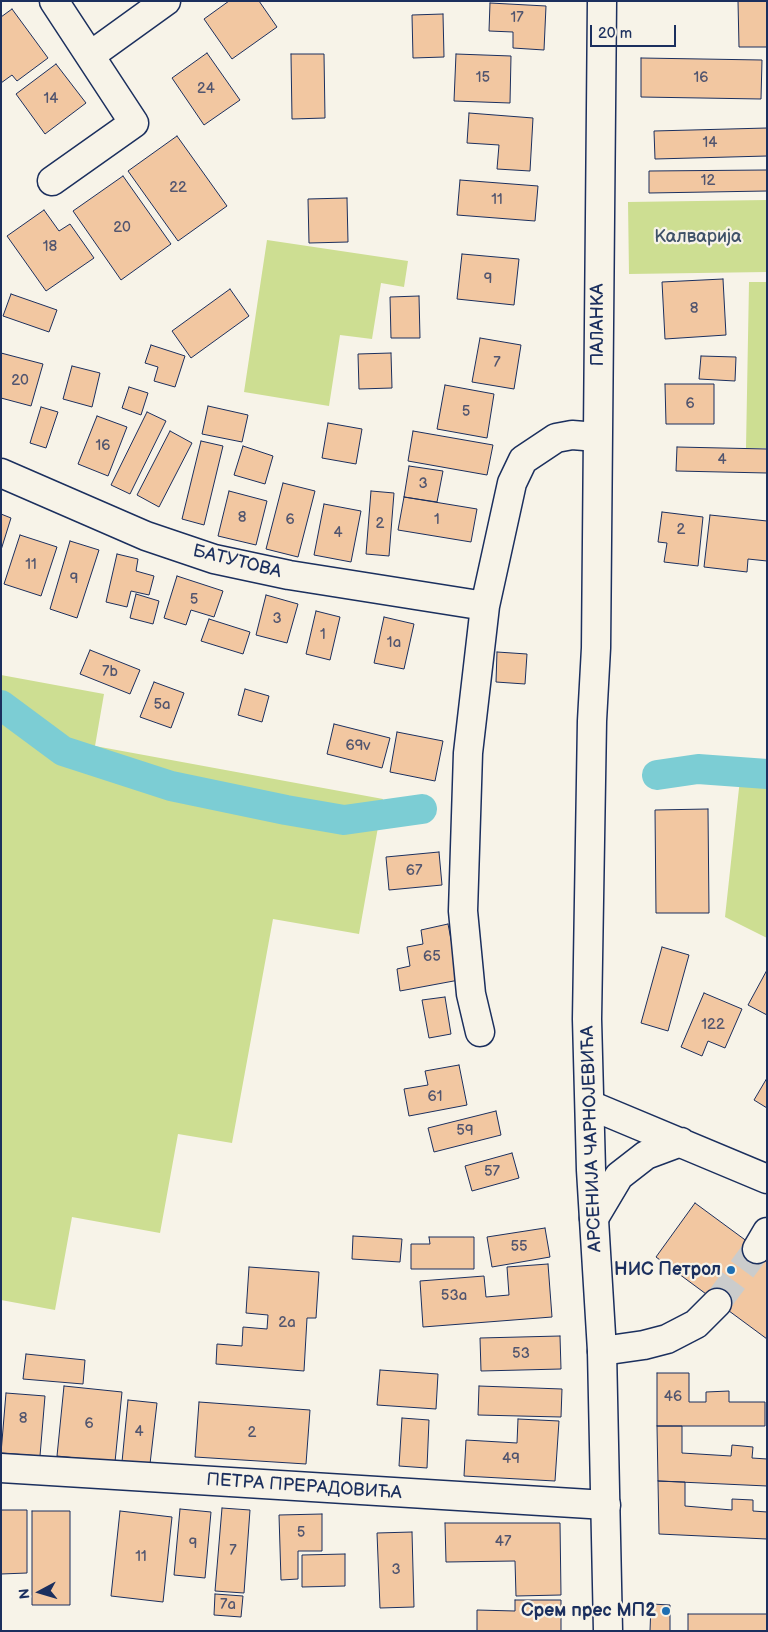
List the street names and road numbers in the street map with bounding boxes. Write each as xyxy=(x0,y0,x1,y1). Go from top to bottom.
street label: ПАЛАНКА xyxy=(587,284,609,366)
street label: БАТУТОВА xyxy=(191,541,283,583)
street label: АРСЕНИЈА ЧАРНОЈЕВИЋА xyxy=(577,1025,607,1253)
street label: ПЕТРА ПРЕРАДОВИЋА xyxy=(206,1469,402,1505)

